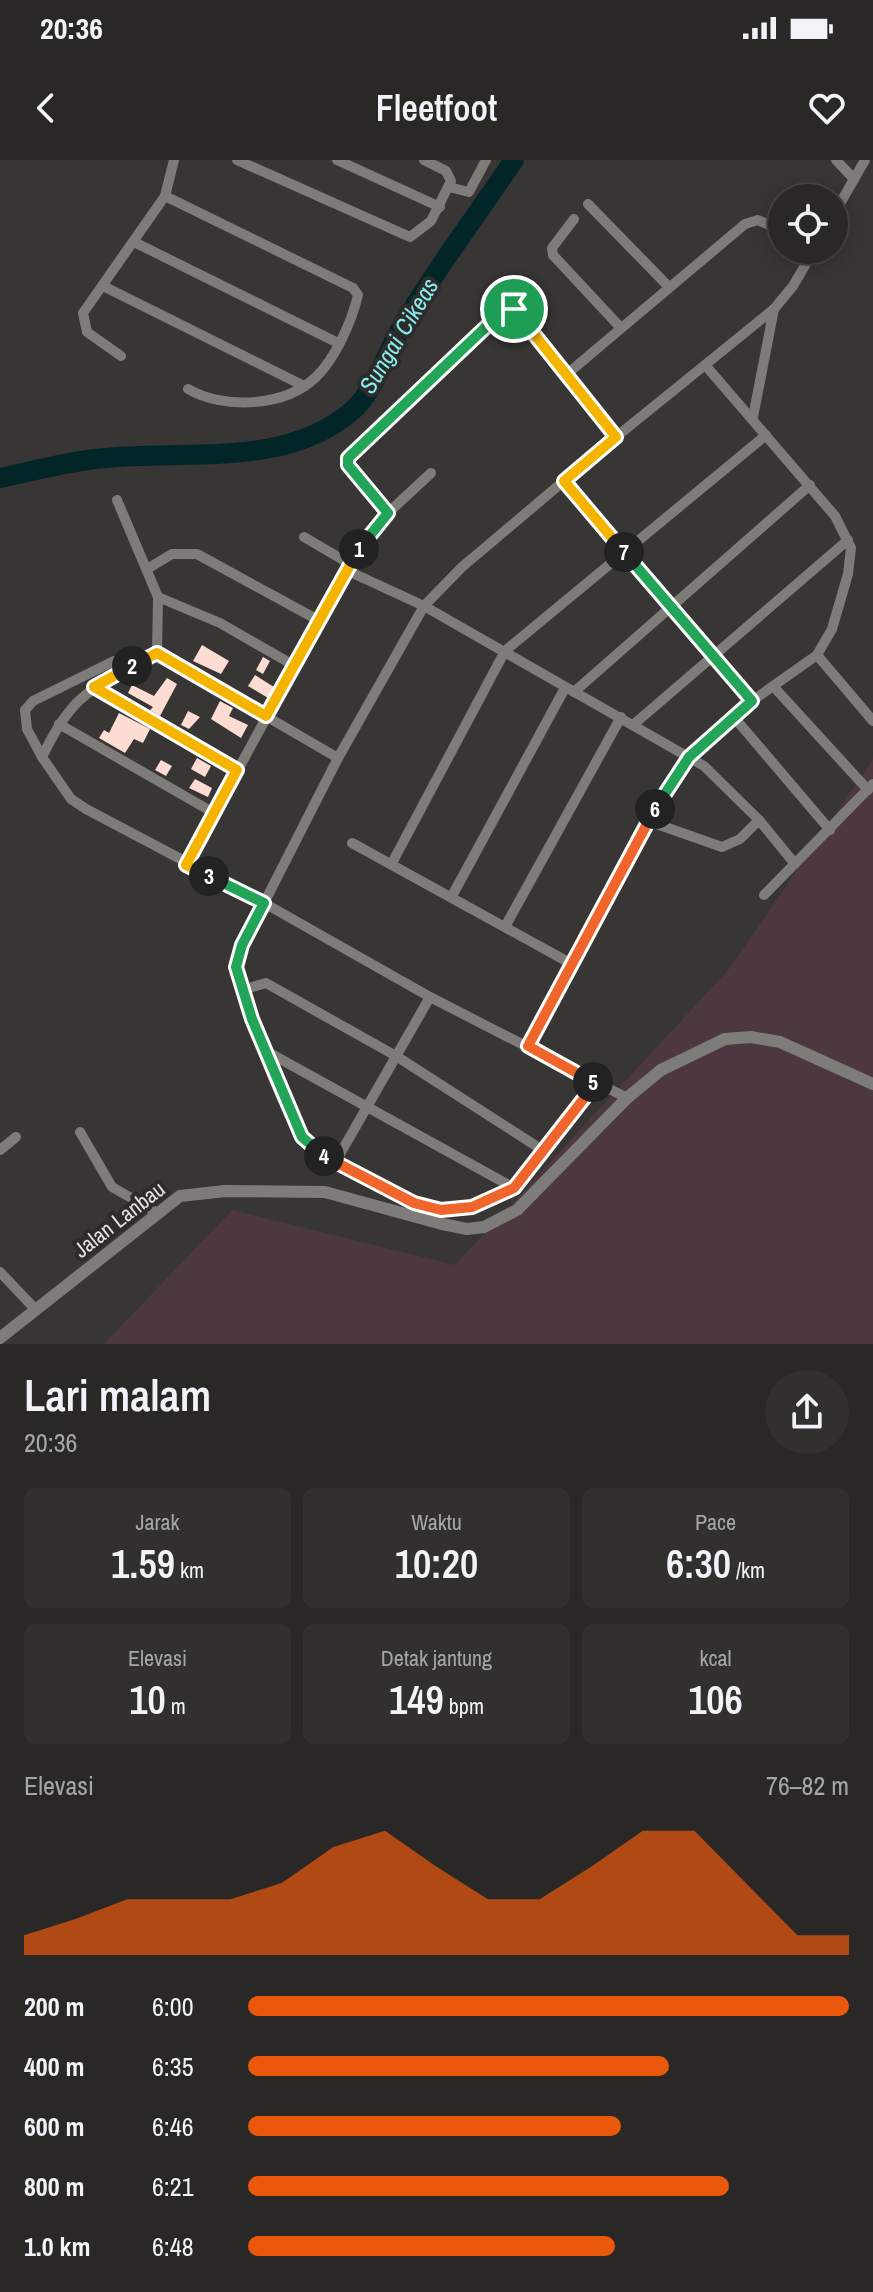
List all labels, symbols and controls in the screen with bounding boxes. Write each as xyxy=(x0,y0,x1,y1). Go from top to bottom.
text: 20:36 xyxy=(40,8,103,48)
text: Fleetfoot xyxy=(376,84,497,132)
icon: back xyxy=(24,86,68,130)
icon: heart xyxy=(805,86,849,130)
map controls xyxy=(768,184,848,264)
button: locate xyxy=(768,184,848,264)
water label: Sungai Cikeas xyxy=(351,272,445,399)
pin xyxy=(480,275,548,343)
icon: arrive xyxy=(492,287,536,331)
pin: 1 xyxy=(339,529,379,569)
pin: 7 xyxy=(604,532,644,572)
text: 1 xyxy=(354,534,364,564)
text: 7 xyxy=(619,537,629,567)
pin: 2 xyxy=(112,646,152,686)
text: 2 xyxy=(127,651,137,681)
pin: 6 xyxy=(635,789,675,829)
text: 6 xyxy=(650,794,660,824)
pin: 3 xyxy=(189,856,229,896)
text: 3 xyxy=(204,861,214,891)
pin: 5 xyxy=(573,1062,613,1102)
text: 5 xyxy=(588,1067,598,1097)
pin: 4 xyxy=(304,1136,344,1176)
text: 4 xyxy=(319,1141,329,1171)
street label: Jalan Lanbau xyxy=(67,1174,171,1264)
text: Lari malam xyxy=(24,1365,211,1425)
button: share xyxy=(765,1370,849,1454)
text: 20:36 xyxy=(24,1425,77,1460)
text: Jarak xyxy=(135,1507,180,1537)
text: Waktu xyxy=(411,1507,462,1537)
text: Pace xyxy=(695,1507,736,1537)
text: 1.59 xyxy=(111,1537,175,1590)
text: 10:20 xyxy=(395,1537,478,1590)
text: 6:30 xyxy=(666,1537,731,1590)
text: km xyxy=(175,1555,204,1585)
text: /km xyxy=(731,1555,765,1585)
text: Elevasi xyxy=(128,1643,187,1673)
text: Detak jantung xyxy=(381,1643,492,1673)
text: kcal xyxy=(699,1643,732,1673)
text: 10 xyxy=(129,1673,166,1726)
text: 149 xyxy=(389,1673,444,1726)
text: 106 xyxy=(688,1673,743,1726)
text: m xyxy=(166,1691,186,1721)
text: bpm xyxy=(444,1691,484,1721)
text: Elevasi xyxy=(24,1768,94,1803)
text: 76–82 m xyxy=(766,1768,849,1803)
text: 200 m xyxy=(24,1989,84,2024)
text: 6:00 xyxy=(152,1989,194,2024)
text: 400 m xyxy=(24,2049,84,2084)
text: 6:35 xyxy=(152,2049,194,2084)
text: 600 m xyxy=(24,2109,84,2144)
text: 6:46 xyxy=(152,2109,194,2144)
text: 800 m xyxy=(24,2169,84,2204)
text: 6:21 xyxy=(152,2169,194,2204)
text: 1.0 km xyxy=(24,2229,90,2264)
text: 6:48 xyxy=(152,2229,194,2264)

